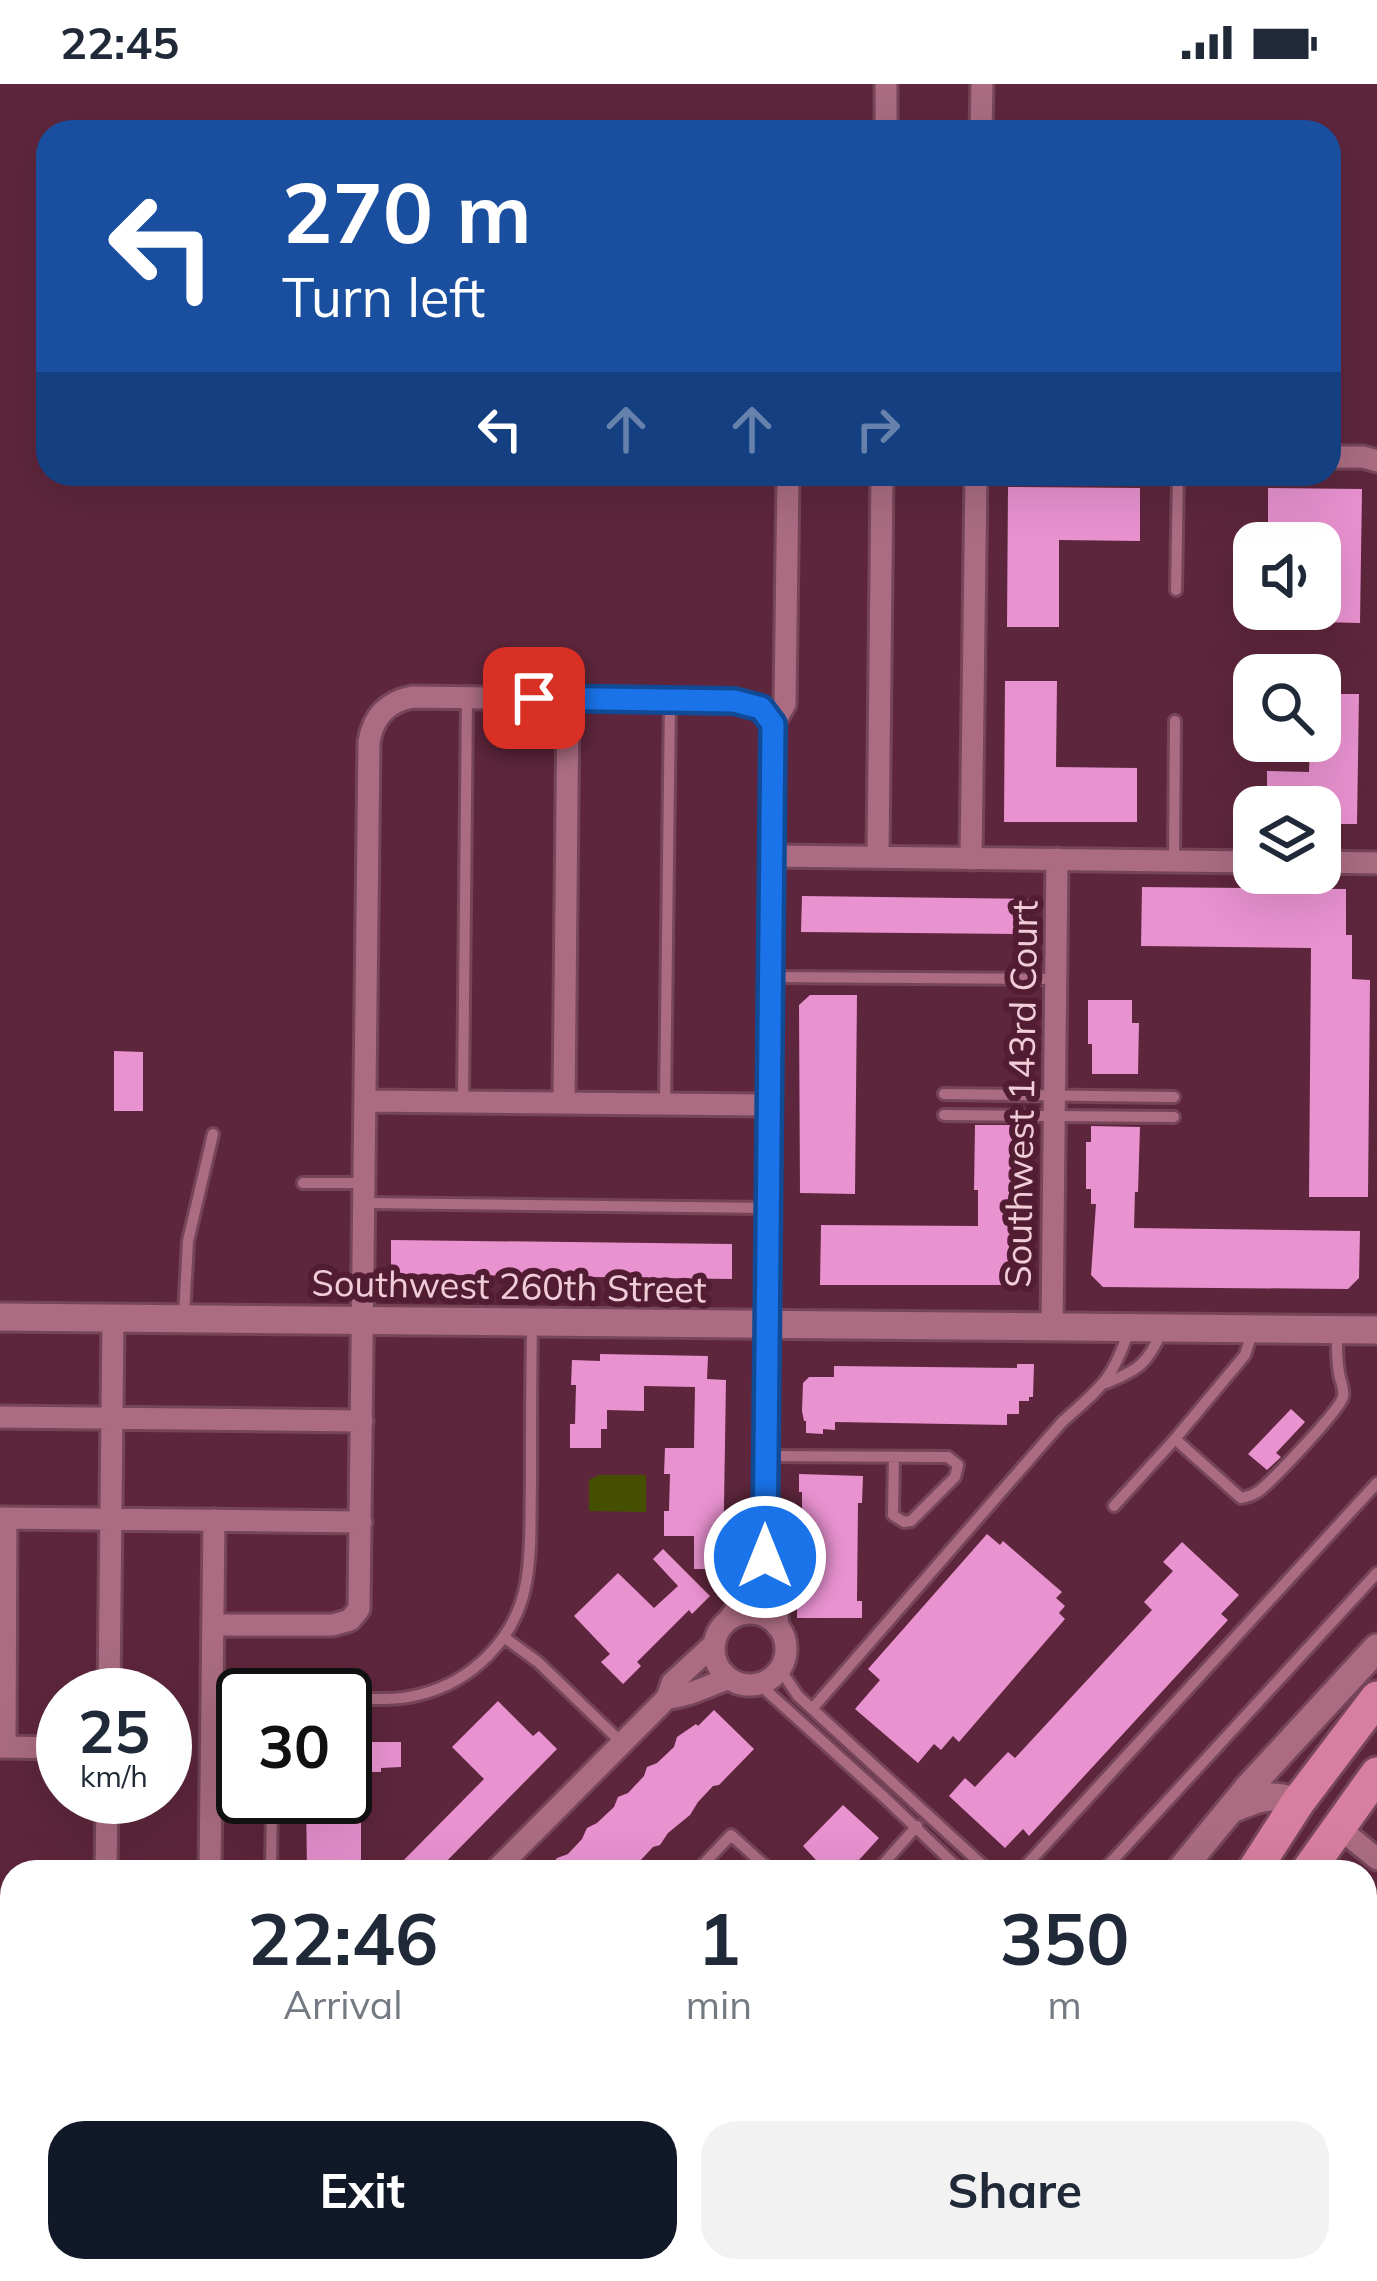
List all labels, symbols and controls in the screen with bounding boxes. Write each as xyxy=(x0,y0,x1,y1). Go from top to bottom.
text: 22:45 xyxy=(60,14,179,70)
text: 270 m xyxy=(282,159,532,264)
icon: left xyxy=(84,168,240,324)
text: Turn left xyxy=(282,263,485,331)
icon: left xyxy=(467,396,533,462)
icon: ahead xyxy=(593,396,659,462)
icon: ahead xyxy=(719,396,785,462)
icon: right xyxy=(845,396,911,462)
map controls xyxy=(1233,522,1341,894)
button: sound xyxy=(1233,522,1341,630)
pin xyxy=(483,647,585,749)
button: search xyxy=(1233,654,1341,762)
icon: arrive xyxy=(501,665,567,731)
button: layers xyxy=(1233,786,1341,894)
street label: Southwest 143rd Court xyxy=(995,900,1046,1288)
street label: Southwest 260th Street xyxy=(311,1260,707,1311)
position arrow xyxy=(702,1494,828,1620)
speed limit sign: 30 xyxy=(216,1668,372,1824)
text: 25 xyxy=(78,1693,150,1768)
text: km/h xyxy=(80,1757,148,1795)
text: 22:46 xyxy=(248,1893,438,1983)
text: 1 xyxy=(697,1893,741,1983)
text: 350 xyxy=(1000,1893,1129,1983)
text: Arrival xyxy=(283,1980,403,2029)
text: min xyxy=(686,1980,752,2029)
text: m xyxy=(1047,1980,1082,2029)
button: Exit xyxy=(48,2121,677,2259)
button: Share xyxy=(701,2121,1329,2259)

